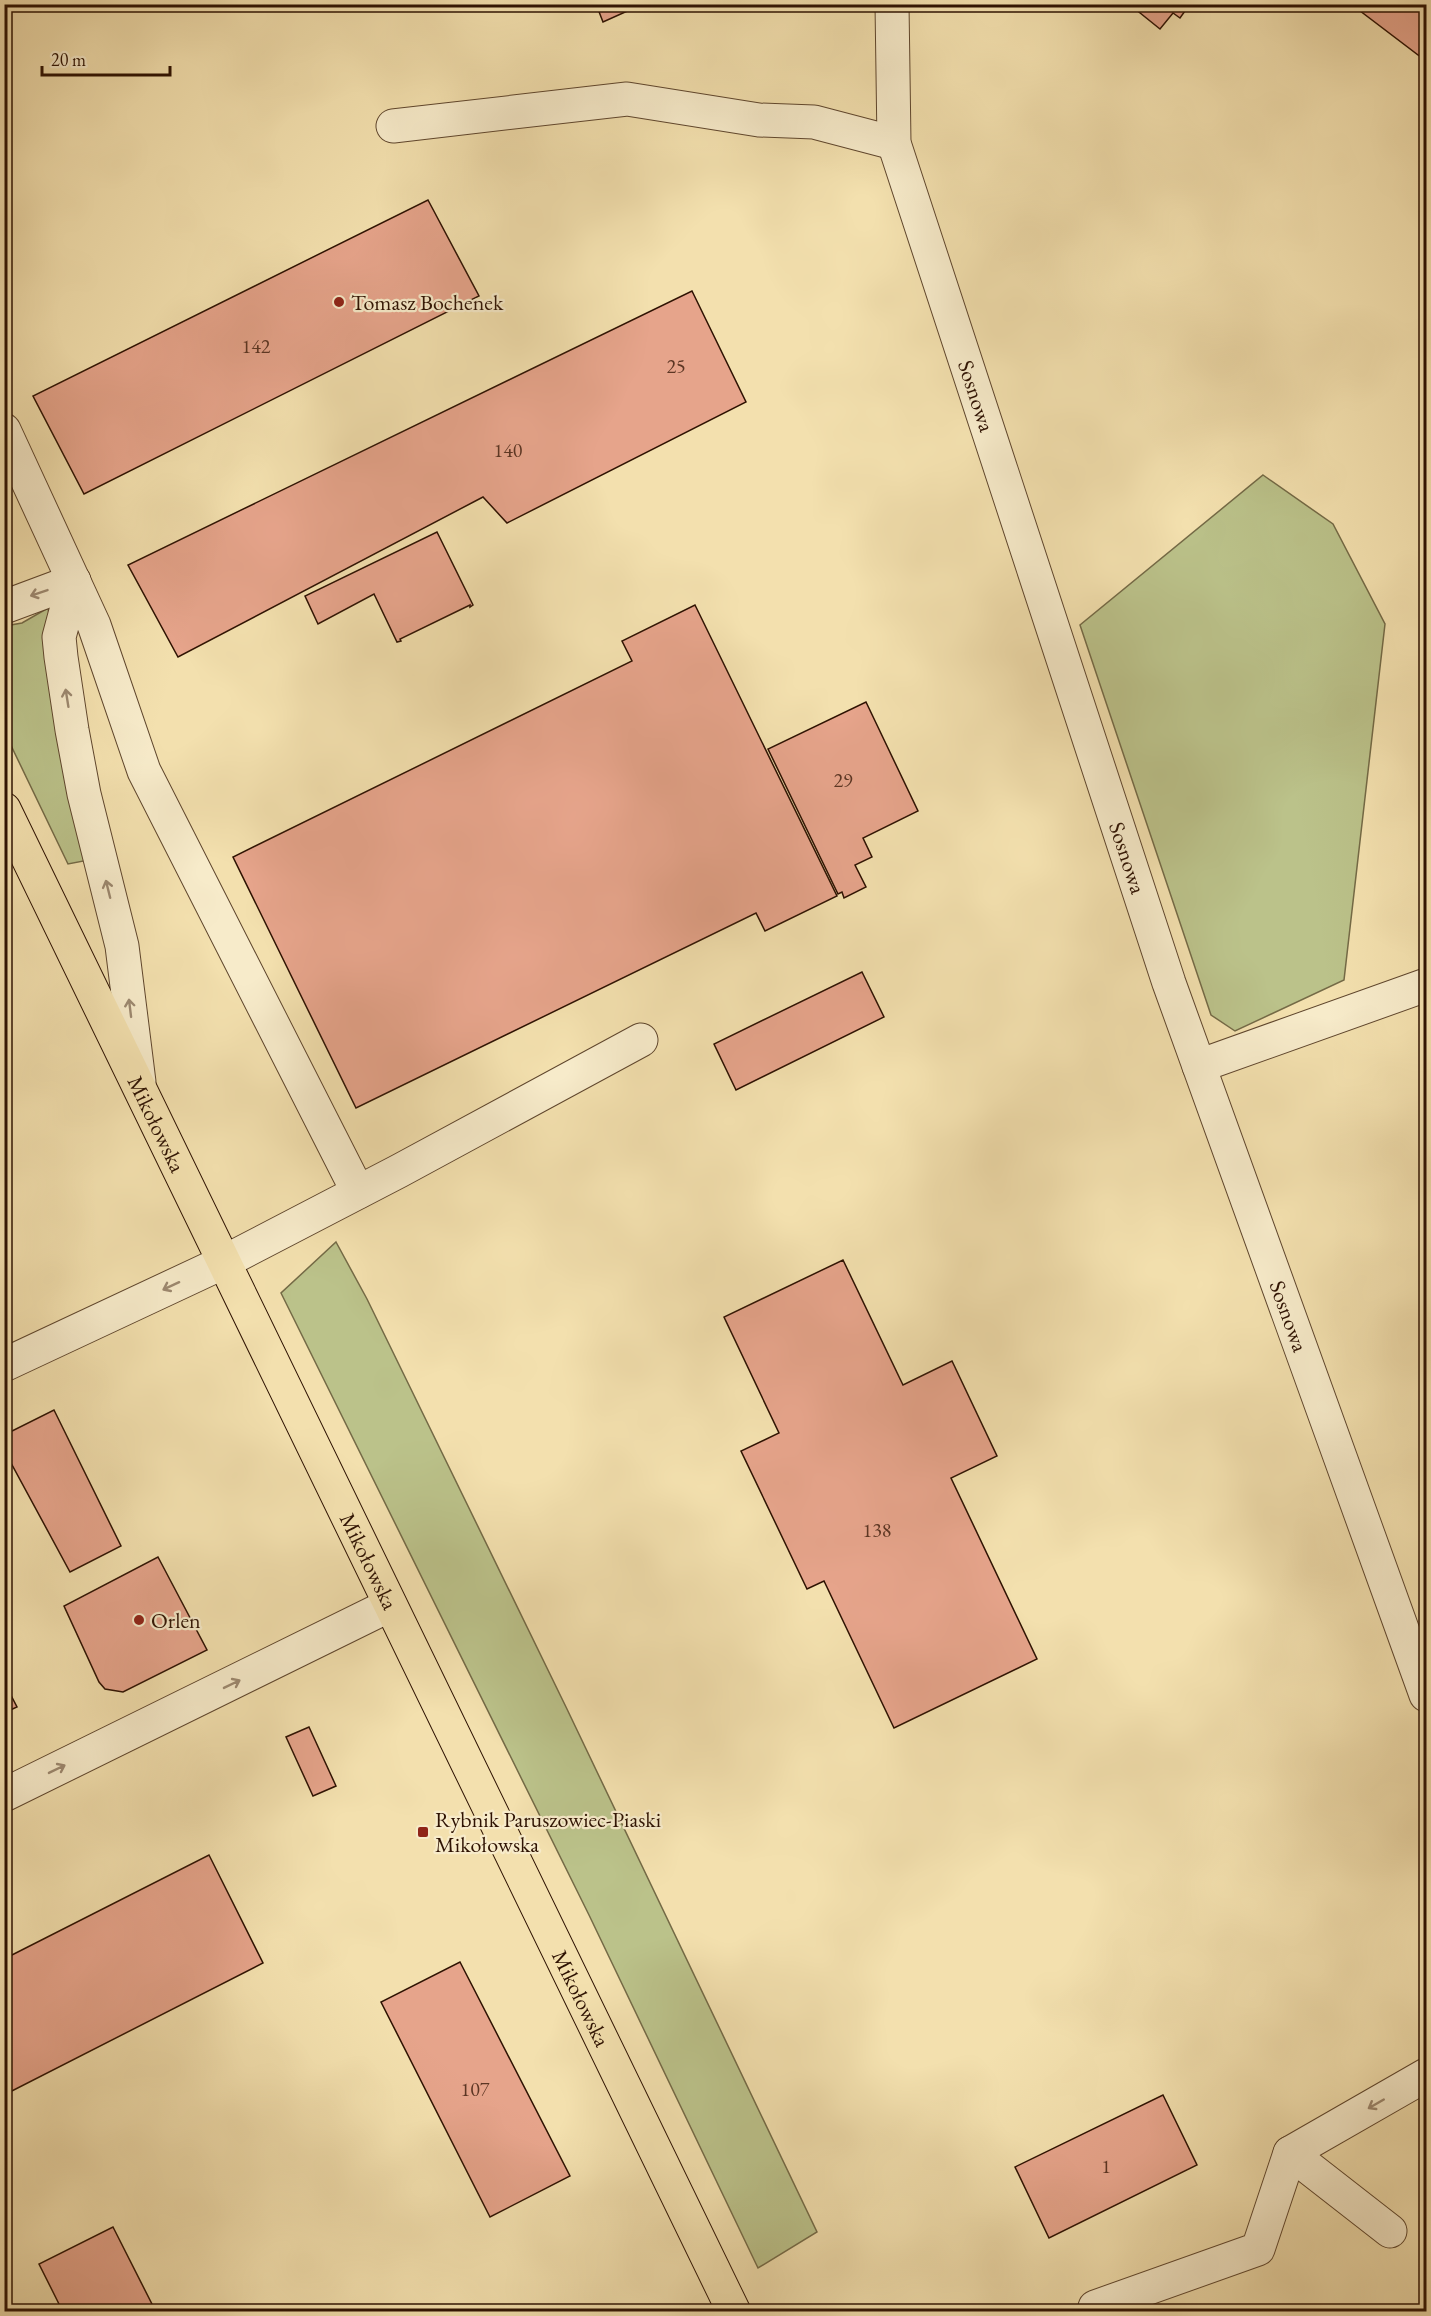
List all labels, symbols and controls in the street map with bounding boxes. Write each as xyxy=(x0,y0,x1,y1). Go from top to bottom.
scale bar xyxy=(42,39,170,77)
text: 20 m xyxy=(51,48,86,71)
place label: Tomasz Bochenek xyxy=(351,288,504,317)
marker: Tomasz Bochenek xyxy=(332,295,346,309)
house number: 142 xyxy=(242,333,271,359)
house number: 25 xyxy=(666,353,686,379)
street label: Sosnowa xyxy=(951,356,1002,436)
house number: 140 xyxy=(494,437,523,463)
one-way arrow xyxy=(30,588,49,599)
one-way arrow xyxy=(61,689,72,709)
house number: 29 xyxy=(833,767,853,793)
street label: Sosnowa xyxy=(1102,818,1153,898)
one-way arrow xyxy=(102,880,114,899)
one-way arrow xyxy=(124,999,135,1019)
street label: Mikołowska xyxy=(121,1071,192,1177)
street label: Sosnowa xyxy=(1263,1277,1315,1356)
one-way arrow xyxy=(163,1281,181,1293)
street label: Mikołowska xyxy=(333,1508,405,1615)
house number: 138 xyxy=(863,1517,891,1543)
place label: Orlen xyxy=(151,1606,201,1635)
marker: Orlen xyxy=(132,1613,146,1627)
one-way arrow xyxy=(223,1677,241,1689)
one-way arrow xyxy=(48,1763,66,1775)
place label: Rybnik Paruszowiec-Piaski Mikołowska xyxy=(435,1805,661,1859)
marker: Rybnik Paruszowiec-Piaski Mikołowska xyxy=(416,1825,430,1839)
street label: Mikołowska xyxy=(545,1945,617,2052)
house number: 107 xyxy=(461,2076,490,2102)
one-way arrow xyxy=(1368,2098,1385,2110)
house number: 1 xyxy=(1101,2153,1111,2179)

